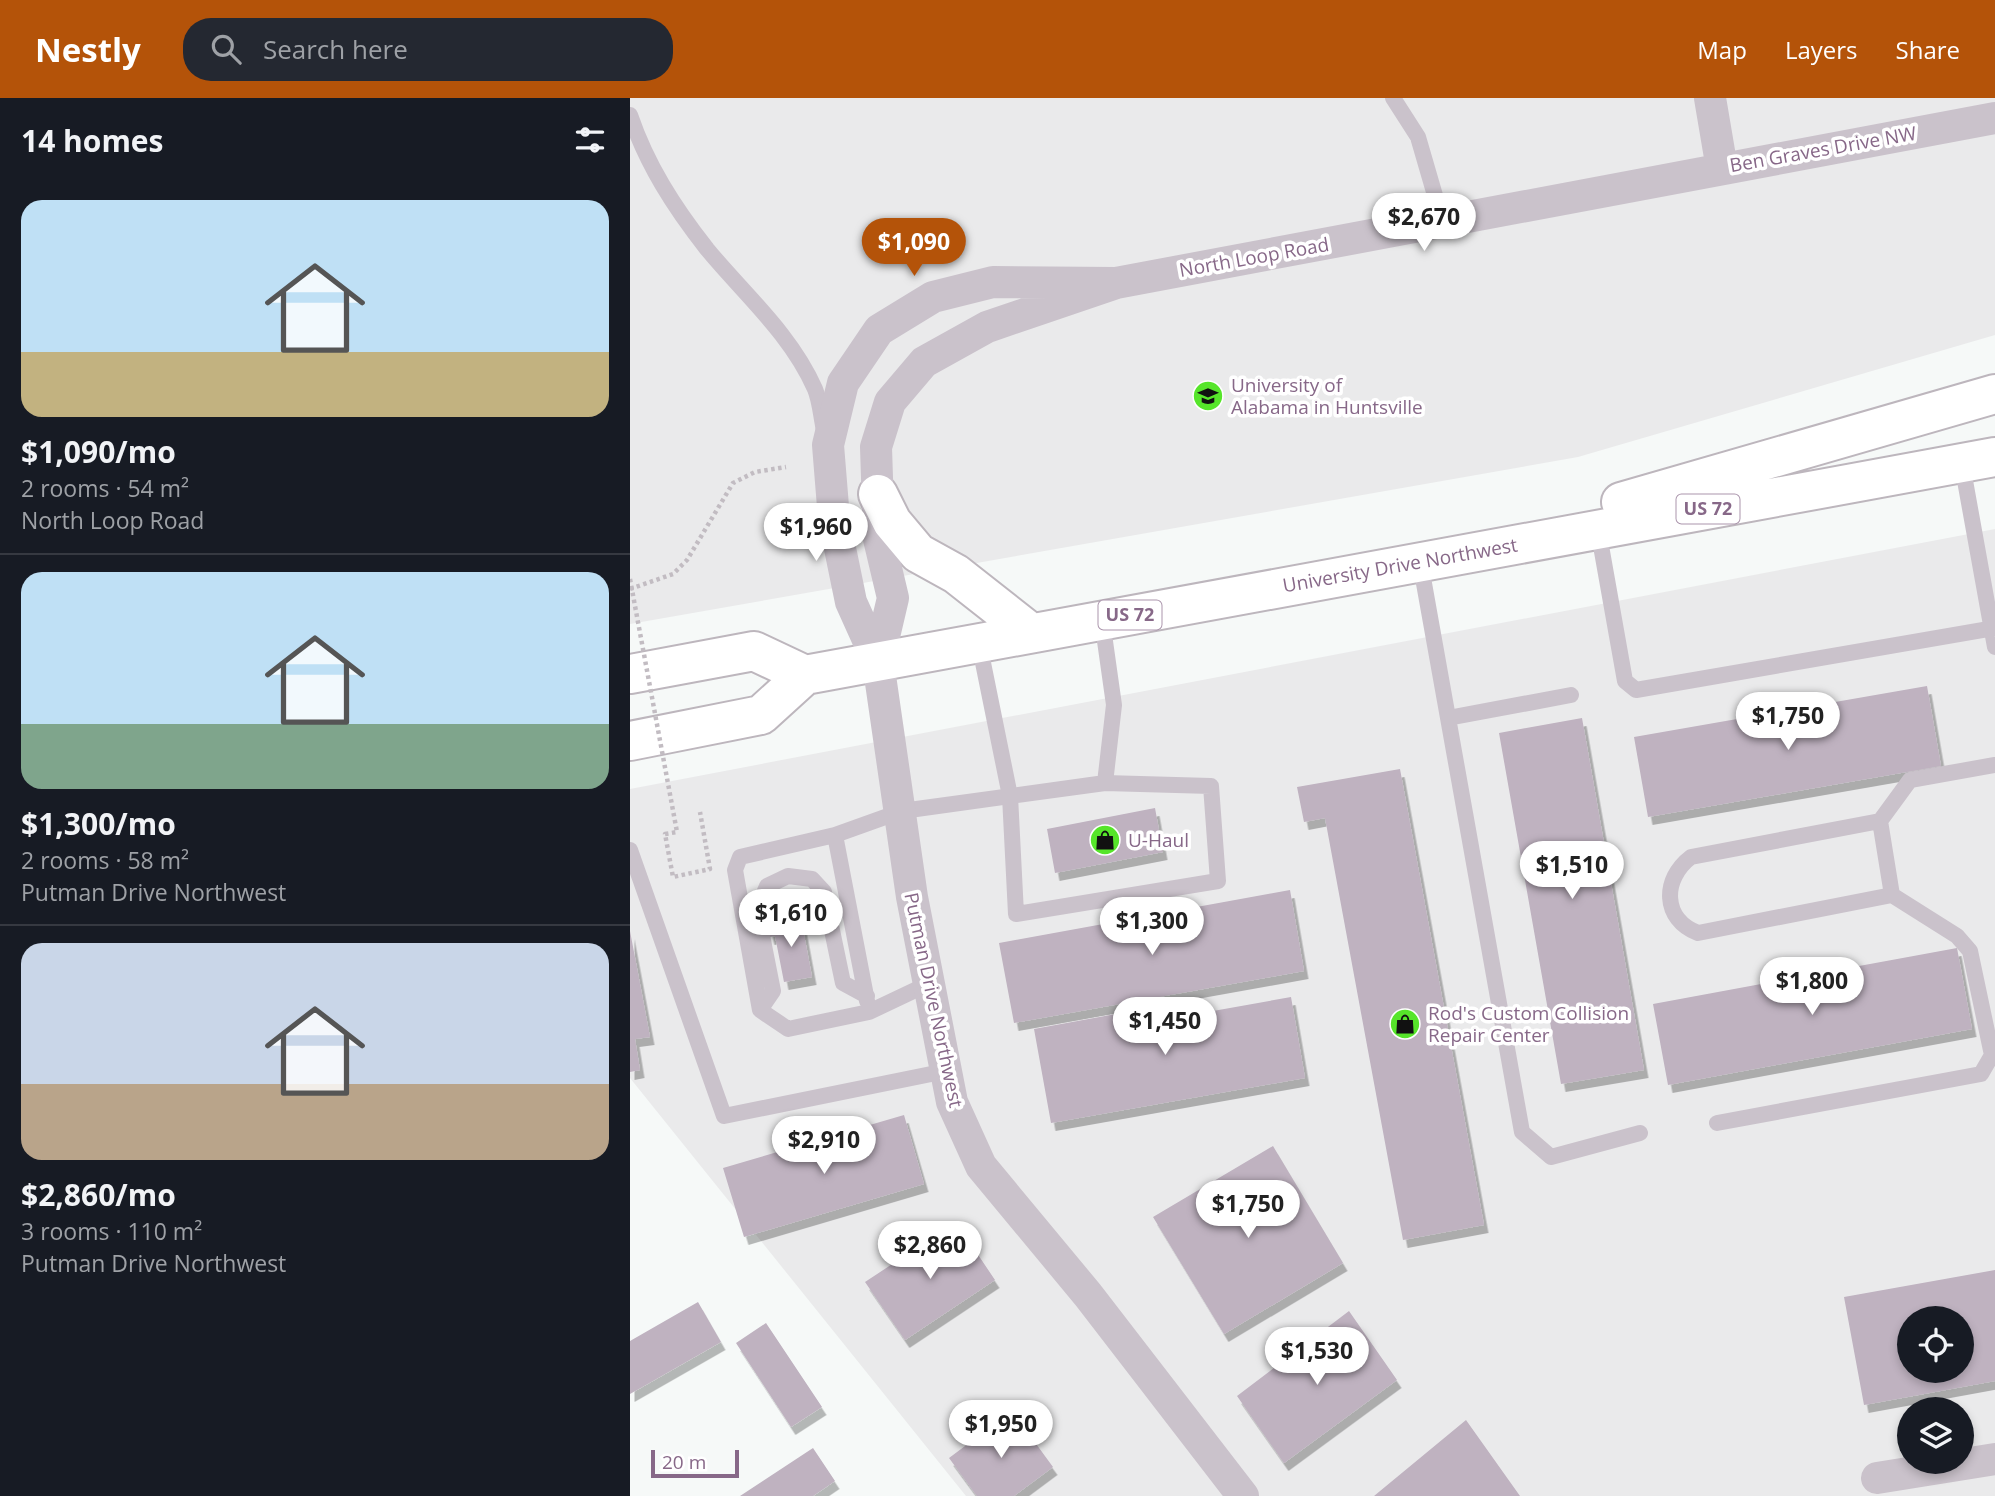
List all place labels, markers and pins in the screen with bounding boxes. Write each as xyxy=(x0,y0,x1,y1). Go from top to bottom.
pin: $2,670 xyxy=(1367,194,1481,253)
pin: $1,090 xyxy=(857,218,971,278)
place label: University of Alabama in Huntsville xyxy=(1231,372,1423,420)
school or university icon: University of Alabama in Huntsville xyxy=(1191,379,1225,413)
pin: $1,960 xyxy=(759,504,873,563)
pin: $1,750 xyxy=(1731,692,1845,752)
shop icon: U-Haul xyxy=(1088,823,1122,857)
place label: U-Haul xyxy=(1128,827,1189,853)
pin: $1,510 xyxy=(1515,842,1629,901)
pin: $1,610 xyxy=(734,890,848,949)
pin: $1,300 xyxy=(1095,898,1209,957)
pin: $1,800 xyxy=(1755,958,1869,1017)
pin: $1,450 xyxy=(1108,998,1222,1057)
place label: Rod's Custom Collision Repair Center xyxy=(1428,1000,1629,1048)
shop icon: Rod's Custom Collision Repair Center xyxy=(1388,1007,1422,1041)
pin: $2,910 xyxy=(767,1116,881,1176)
pin: $1,750 xyxy=(1191,1180,1305,1240)
pin: $2,860 xyxy=(873,1222,987,1281)
pin: $1,530 xyxy=(1260,1328,1374,1387)
pin: $1,950 xyxy=(944,1400,1058,1460)

